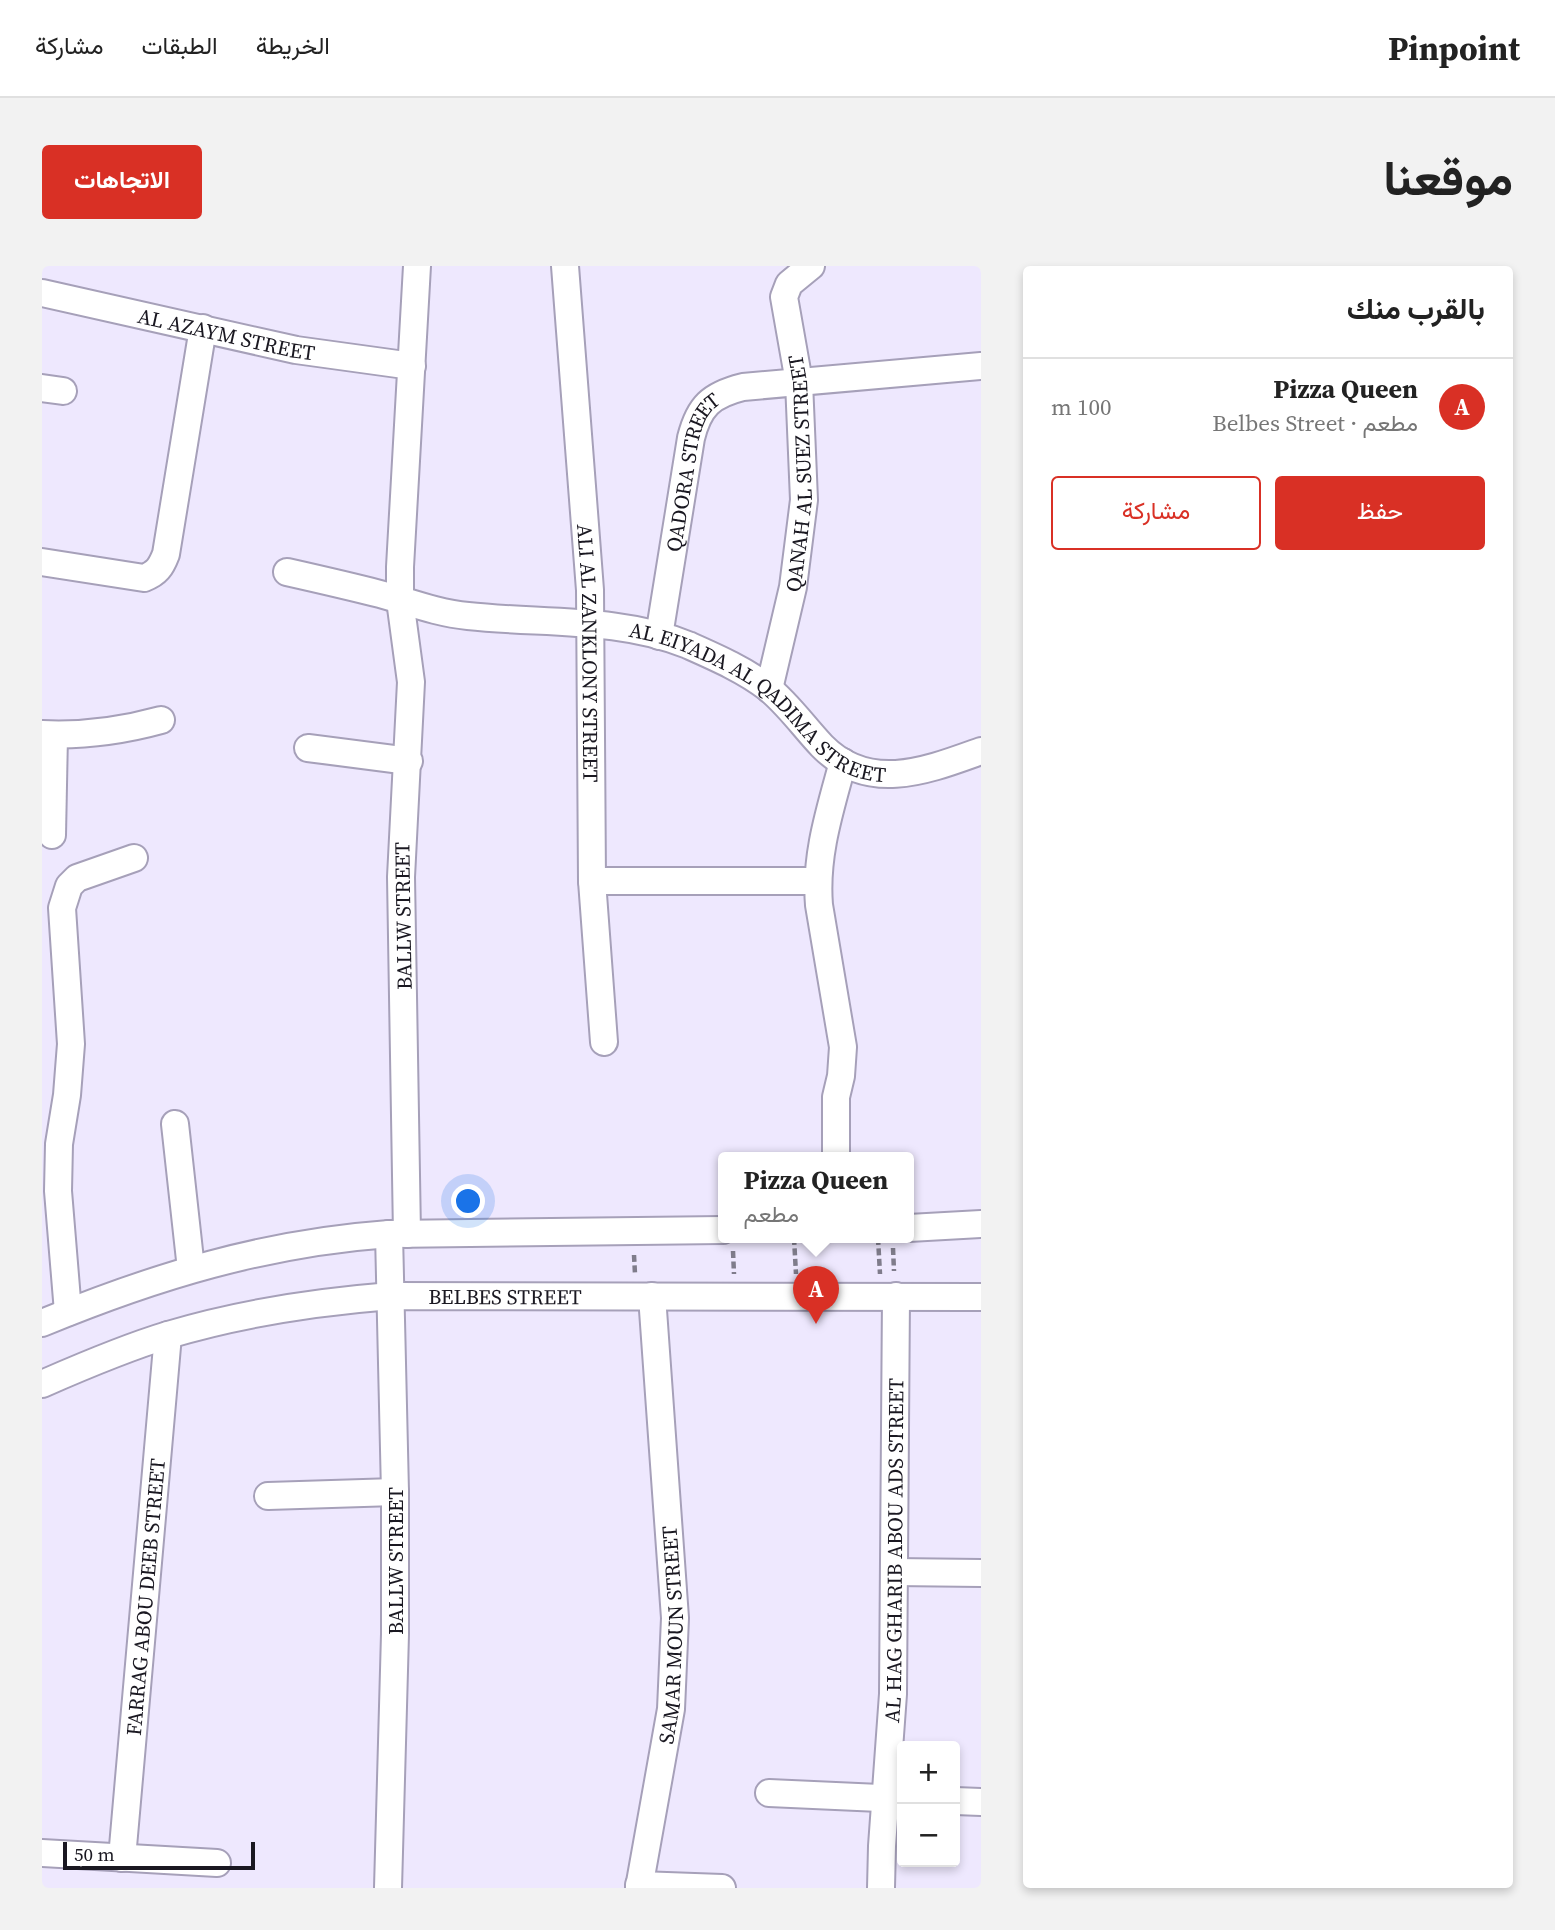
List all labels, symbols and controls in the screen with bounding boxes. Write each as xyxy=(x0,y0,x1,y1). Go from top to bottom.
text: Pinpoint xyxy=(1388,26,1520,71)
text: مشاركة xyxy=(35,29,103,62)
text: الطبقات xyxy=(141,29,218,62)
text: الخريطة xyxy=(256,29,330,62)
text: موقعنا xyxy=(1383,144,1513,211)
button: الاتجاهات xyxy=(42,145,202,219)
text: بالقرب منك xyxy=(1347,288,1485,329)
street label: AL AZAYM STREET xyxy=(135,300,317,367)
street label: QANAH AL SUEZ STREET xyxy=(778,352,819,593)
text: Pizza Queen xyxy=(1273,371,1418,407)
street label: QADORA STREET xyxy=(658,385,726,554)
text: 100 m xyxy=(1051,391,1112,423)
text: A xyxy=(1454,391,1470,423)
text: مطعم · Belbes Street xyxy=(1212,407,1418,439)
button: مشاركة xyxy=(1051,476,1261,550)
button: حفظ xyxy=(1275,476,1485,550)
street label: ALI AL ZANKLONY STREET xyxy=(570,523,606,783)
street label: AL EIYADA AL QADIMA STREET xyxy=(627,614,888,789)
street label: BALLW STREET xyxy=(387,841,419,990)
popup xyxy=(718,1152,914,1243)
text: Pizza Queen xyxy=(744,1162,888,1198)
your location xyxy=(451,1184,485,1218)
text: مطعم xyxy=(744,1198,799,1230)
pin: A xyxy=(793,1266,839,1324)
street label: BELBES STREET xyxy=(428,1282,582,1311)
street label: AL HAG GHARIB ABOU ADS STREET xyxy=(876,1378,910,1724)
street label: FARRAG ABOU DEEB STREET xyxy=(118,1457,172,1737)
street label: BALLW STREET xyxy=(381,1487,410,1635)
street label: SAMAR MOUN STREET xyxy=(651,1525,690,1746)
map controls xyxy=(897,1741,960,1867)
button: + xyxy=(897,1741,960,1804)
button: − xyxy=(897,1804,960,1867)
scale bar xyxy=(63,1839,256,1871)
text: 50 m xyxy=(74,1841,115,1867)

